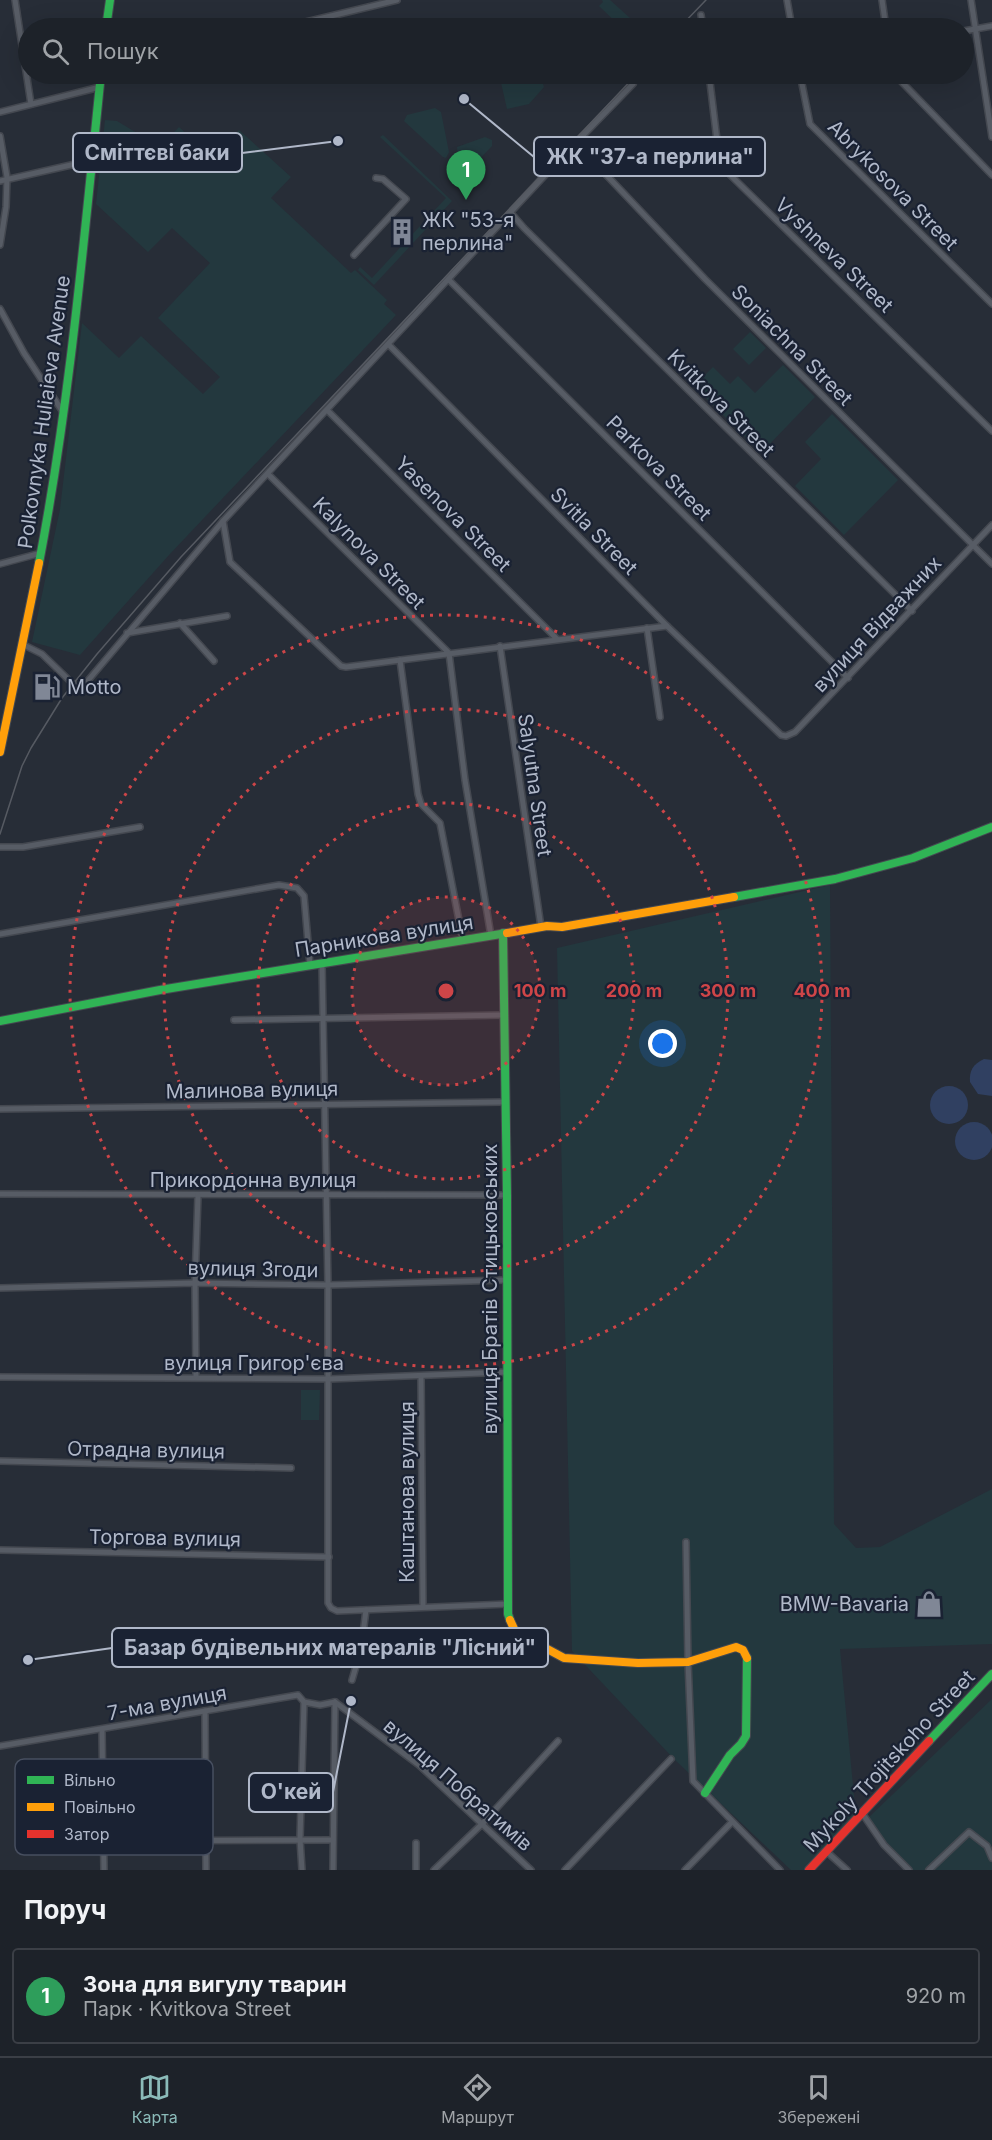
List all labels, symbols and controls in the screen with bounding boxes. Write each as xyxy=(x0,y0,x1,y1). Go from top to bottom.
search box xyxy=(18,18,974,84)
icon: search xyxy=(39,35,72,68)
text: Пошук xyxy=(87,38,159,64)
street label: Abrykosova Street xyxy=(823,115,963,255)
callout: Сміттєві баки xyxy=(73,133,242,172)
callout: ЖК "37-а перлина" xyxy=(534,137,765,176)
text: Сміттєві баки xyxy=(84,140,230,165)
text: ЖК "37-а перлина" xyxy=(546,144,754,169)
pin: 1 xyxy=(446,150,486,200)
street label: Vyshneva Street xyxy=(770,193,898,318)
place label: ЖК "53-я перлина" xyxy=(422,208,514,255)
building icon: ЖК "53-я перлина" xyxy=(387,217,417,247)
street label: Polkovnyka Huliaieva Avenue xyxy=(13,274,75,550)
street label: Soniachna Street xyxy=(727,280,858,411)
street label: Kvitkova Street xyxy=(662,344,780,462)
street label: Parkova Street xyxy=(602,411,717,526)
street label: Yasenova Street xyxy=(390,451,516,577)
street label: Svitla Street xyxy=(545,482,643,580)
street label: Kalynova Street xyxy=(308,492,430,614)
street label: вулиця Відважних xyxy=(808,551,946,697)
fuel station icon: Motto xyxy=(32,672,62,702)
place label: Motto xyxy=(67,675,121,699)
street label: Salyutna Street xyxy=(513,712,557,858)
street label: Парникова вулиця xyxy=(293,910,475,962)
text: 100 m xyxy=(514,980,566,1001)
text: 200 m xyxy=(606,980,662,1001)
text: 300 m xyxy=(700,980,756,1001)
text: 400 m xyxy=(793,980,851,1001)
centre of rings xyxy=(436,981,456,1001)
your location xyxy=(648,1029,677,1058)
street label: Малинова вулиця xyxy=(166,1076,338,1104)
street label: вулиця Братів Стицьковських xyxy=(478,1144,502,1434)
street label: Прикордонна вулиця xyxy=(150,1168,356,1192)
street label: вулиця Згоди xyxy=(187,1256,319,1282)
street label: вулиця Григор'єва xyxy=(164,1351,344,1375)
street label: Каштанова вулиця xyxy=(395,1401,419,1583)
street label: Отрадна вулиця xyxy=(67,1437,225,1463)
street label: Торгова вулиця xyxy=(89,1525,241,1551)
shop icon: BMW-Bavaria xyxy=(914,1589,944,1619)
place label: BMW-Bavaria xyxy=(780,1592,909,1616)
callout: Базар будівельних матералів "Лісний" xyxy=(112,1628,548,1667)
text: Базар будівельних матералів "Лісний" xyxy=(124,1635,536,1660)
street label: Mykoly Trojitskoho Street xyxy=(798,1665,980,1857)
street label: 7-ма вулиця xyxy=(105,1681,229,1725)
street label: вулиця Побратимів xyxy=(379,1714,537,1856)
legend xyxy=(15,1759,213,1855)
text: Вільно xyxy=(64,1770,116,1790)
callout: О'кей xyxy=(249,1773,333,1812)
text: О'кей xyxy=(261,1779,321,1804)
text: Повільно xyxy=(64,1797,136,1817)
text: Затор xyxy=(64,1824,109,1844)
text: Поруч xyxy=(24,1894,106,1925)
text: Зона для вигулу тварин xyxy=(83,1971,347,1997)
text: 1 xyxy=(41,1984,50,2008)
text: 920 m xyxy=(906,1984,966,2008)
text: Парк · Kvitkova Street xyxy=(83,1997,291,2021)
tab: Карта xyxy=(132,2071,178,2127)
tab: Маршрут xyxy=(441,2071,514,2127)
tab: Збережені xyxy=(777,2071,860,2127)

